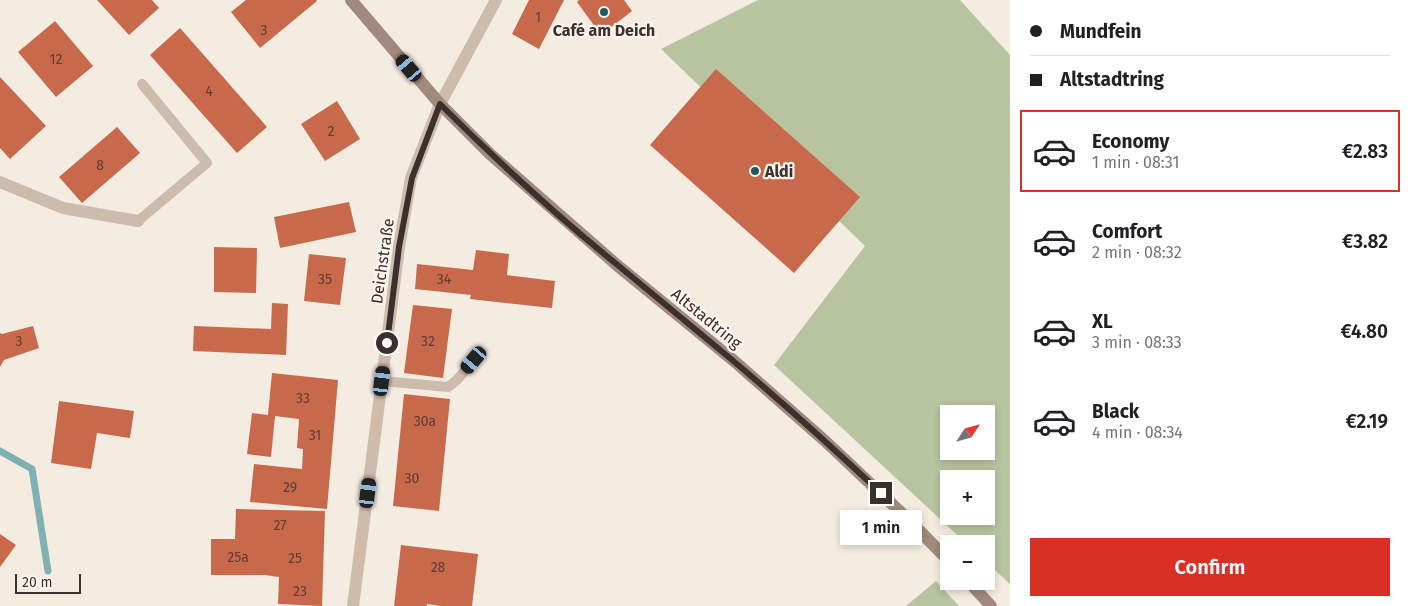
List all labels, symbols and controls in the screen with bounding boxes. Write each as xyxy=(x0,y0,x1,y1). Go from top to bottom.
marker: Café am Deich xyxy=(598,6,610,18)
house number: 1 xyxy=(535,9,541,26)
text: Mundfein xyxy=(1060,20,1142,43)
place label: Café am Deich xyxy=(553,21,655,40)
house number: 3 xyxy=(261,22,268,39)
house number: 12 xyxy=(50,51,63,68)
car xyxy=(393,52,424,84)
text: Altstadtring xyxy=(1060,68,1164,91)
house number: 4 xyxy=(205,83,213,100)
house number: 2 xyxy=(328,123,335,140)
icon: car xyxy=(1032,129,1077,174)
text: Economy xyxy=(1092,130,1169,153)
text: €2.83 xyxy=(1342,140,1388,163)
text: 1 min · 08:31 xyxy=(1092,153,1179,172)
house number: 8 xyxy=(96,157,104,174)
place label: Aldi xyxy=(764,162,793,181)
marker: Aldi xyxy=(749,165,761,177)
street label: Deichstraße xyxy=(367,217,398,305)
icon: car xyxy=(1032,219,1077,264)
text: Comfort xyxy=(1092,220,1162,243)
text: €3.82 xyxy=(1342,230,1388,253)
text: 2 min · 08:32 xyxy=(1092,243,1182,262)
house number: 35 xyxy=(318,271,332,288)
house number: 34 xyxy=(437,271,452,288)
street label: Altstadtring xyxy=(668,284,746,353)
icon: car xyxy=(1032,309,1077,354)
text: XL xyxy=(1092,310,1113,333)
text: €4.80 xyxy=(1340,320,1388,343)
route start xyxy=(376,332,398,354)
house number: 3 xyxy=(16,333,23,350)
house number: 32 xyxy=(421,333,435,350)
text: 3 min · 08:33 xyxy=(1092,333,1182,352)
car xyxy=(458,344,489,376)
car xyxy=(372,365,391,397)
house number: 33 xyxy=(296,390,310,407)
icon: car xyxy=(1032,399,1077,444)
text: Black xyxy=(1092,400,1139,423)
north arrow xyxy=(940,405,995,460)
map controls xyxy=(940,405,995,590)
text: €2.19 xyxy=(1345,410,1388,433)
house number: 30a xyxy=(414,413,436,430)
text: 4 min · 08:34 xyxy=(1092,423,1183,442)
house number: 31 xyxy=(309,427,321,444)
house number: 30 xyxy=(405,470,420,487)
button: + xyxy=(940,470,995,525)
car xyxy=(358,477,377,509)
house number: 29 xyxy=(283,479,297,496)
route end xyxy=(870,482,892,504)
callout: 1 min xyxy=(840,510,922,546)
house number: 27 xyxy=(273,517,287,534)
text: 1 min xyxy=(862,518,900,537)
button: − xyxy=(940,535,995,590)
button: Confirm xyxy=(1030,538,1390,596)
house number: 25a xyxy=(227,549,249,566)
house number: 25 xyxy=(288,550,302,567)
house number: 28 xyxy=(431,559,446,576)
scale bar xyxy=(15,571,81,594)
text: 20 m xyxy=(22,574,52,591)
house number: 23 xyxy=(293,583,307,600)

